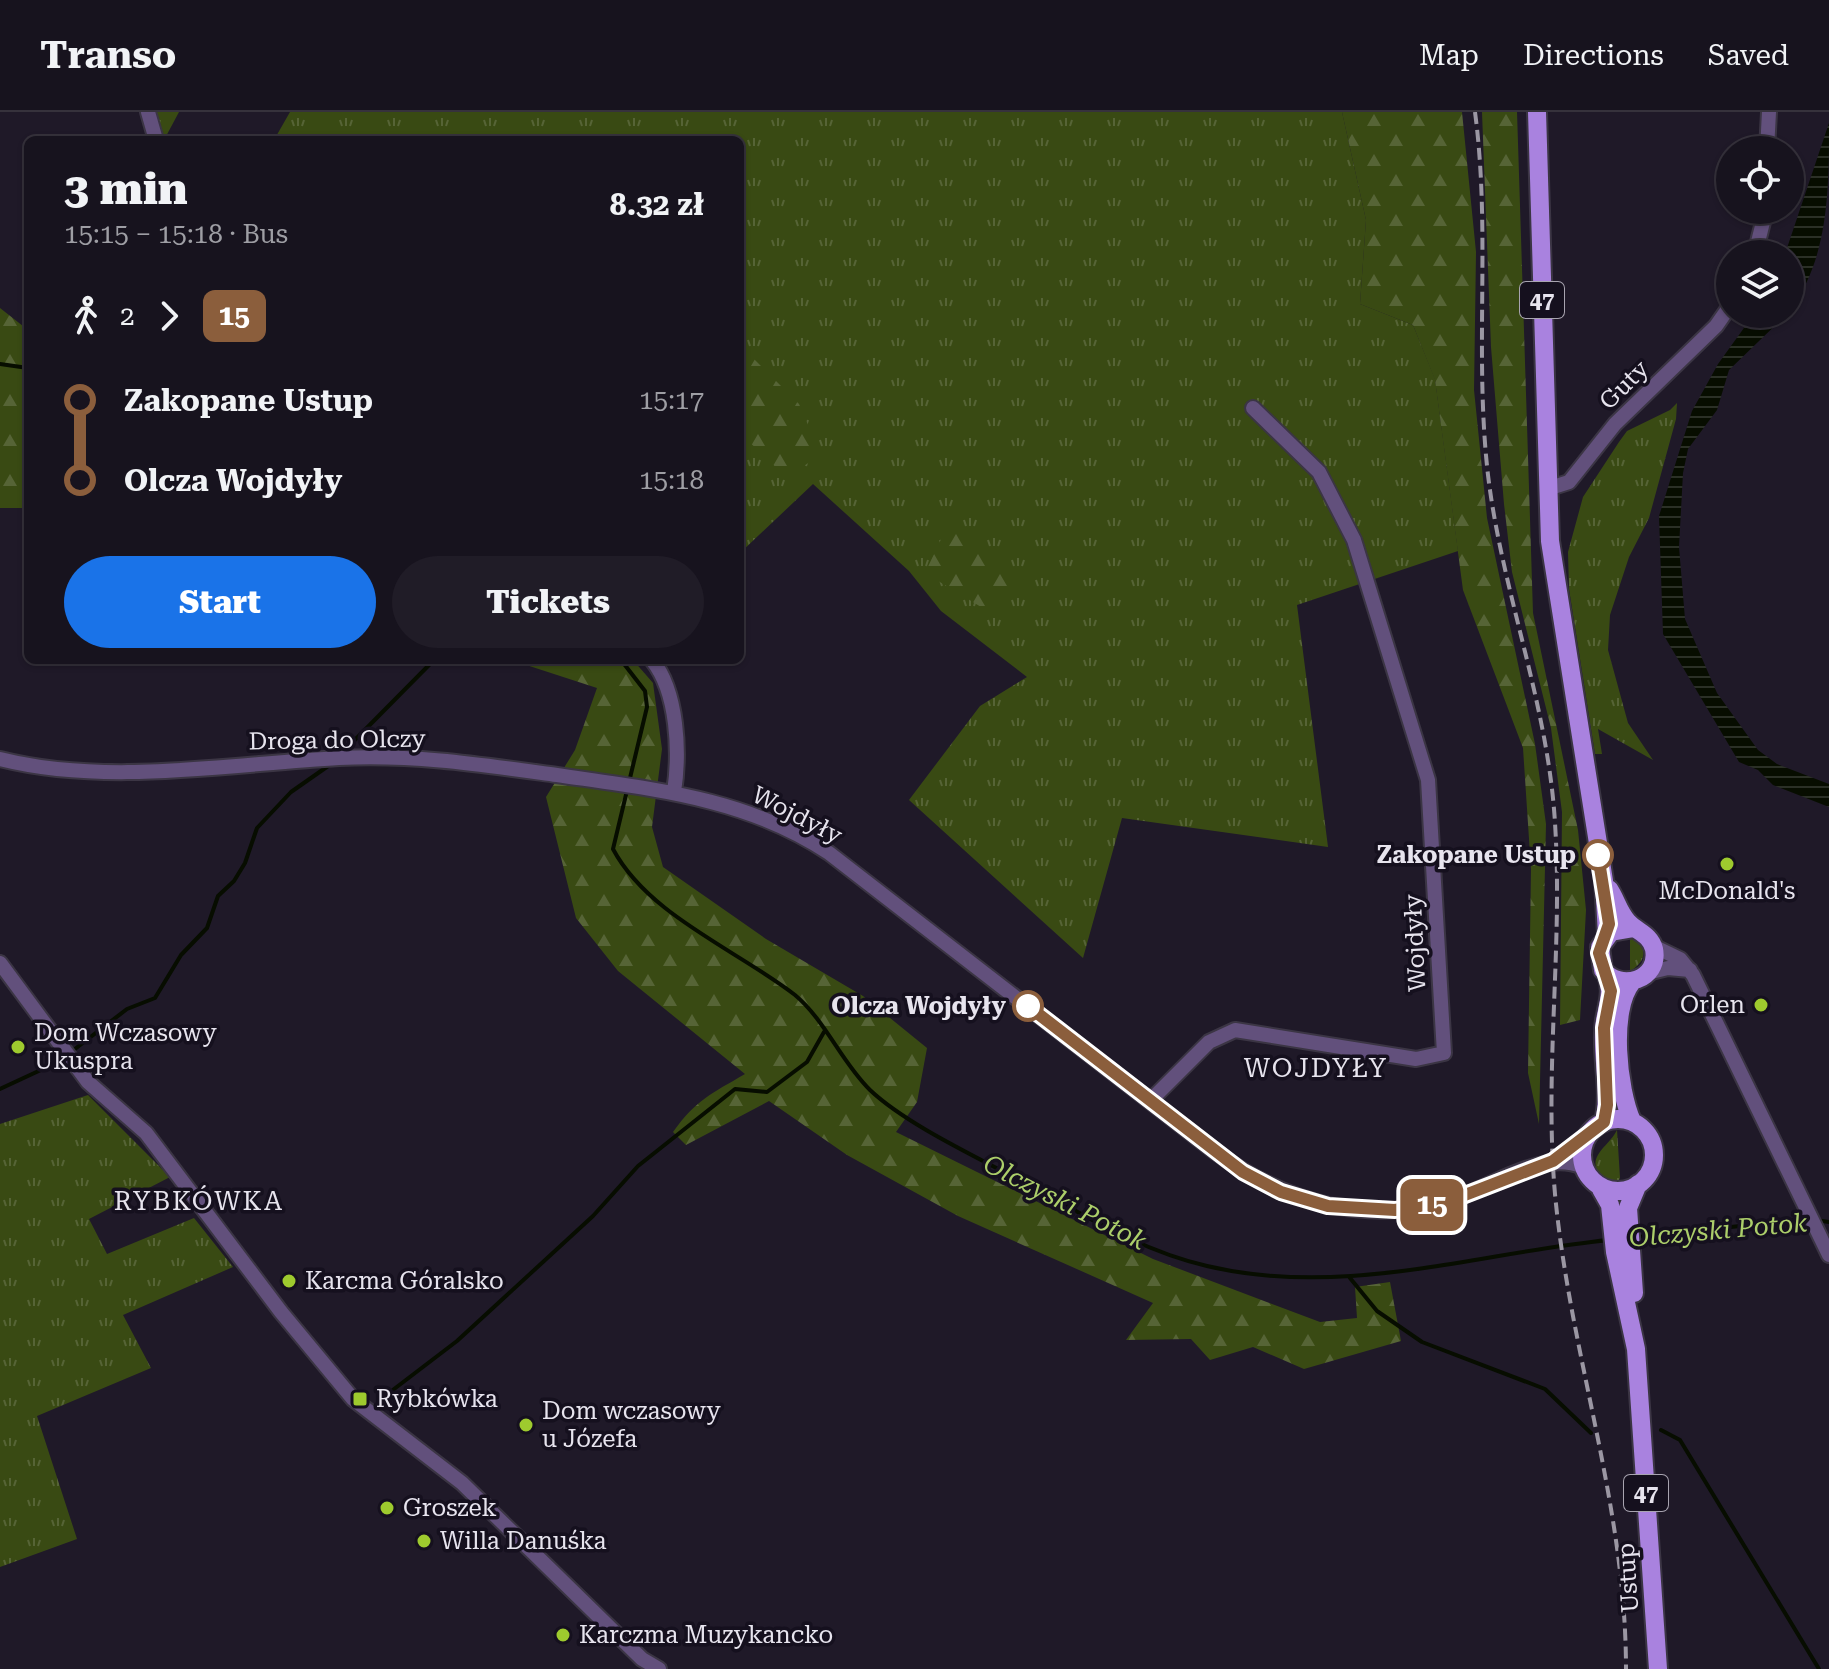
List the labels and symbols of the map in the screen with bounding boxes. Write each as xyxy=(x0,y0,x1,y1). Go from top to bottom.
road number: 47 xyxy=(1520,282,1564,318)
street label: Guty xyxy=(1594,354,1655,415)
street label: Droga do Olczy xyxy=(248,724,427,756)
street label: Wojdyły xyxy=(747,780,848,850)
marker: Zakopane Ustup xyxy=(1583,840,1613,870)
place label: Zakopane Ustup xyxy=(1377,841,1576,869)
marker: McDonald's xyxy=(1718,855,1736,873)
place label: McDonald's xyxy=(1659,877,1795,905)
street label: Wojdyły xyxy=(1398,893,1432,992)
marker: Olcza Wojdyły xyxy=(1013,991,1043,1021)
place label: Orlen xyxy=(1680,991,1745,1019)
place label: Olcza Wojdyły xyxy=(831,992,1006,1020)
marker: Orlen xyxy=(1752,996,1770,1014)
place label: Dom Wczasowy Ukuspra xyxy=(34,1019,217,1075)
marker: Dom Wczasowy Ukuspra xyxy=(9,1038,27,1056)
district label: WOJDYŁY xyxy=(1244,1053,1388,1083)
water label: Olczyski Potok xyxy=(979,1148,1152,1256)
line badge: 15 xyxy=(1396,1179,1468,1231)
district label: RYBKÓWKA xyxy=(114,1185,284,1216)
water label: Olczyski Potok xyxy=(1628,1207,1809,1253)
place label: Karcma Góralsko xyxy=(305,1267,504,1295)
marker: Karcma Góralsko xyxy=(280,1272,298,1290)
place label: Rybkówka xyxy=(376,1385,498,1413)
marker: Rybkówka xyxy=(351,1390,369,1408)
place label: Dom wczasowy u Józefa xyxy=(542,1397,721,1453)
marker: Dom wczasowy u Józefa xyxy=(517,1416,535,1434)
road number: 47 xyxy=(1624,1475,1668,1511)
place label: Groszek xyxy=(403,1494,497,1522)
marker: Groszek xyxy=(378,1499,396,1517)
place label: Willa Danuśka xyxy=(440,1527,606,1555)
marker: Willa Danuśka xyxy=(415,1532,433,1550)
street label: Ustup xyxy=(1612,1542,1644,1614)
place label: Karczma Muzykancko xyxy=(579,1621,833,1649)
marker: Karczma Muzykancko xyxy=(554,1626,572,1644)

